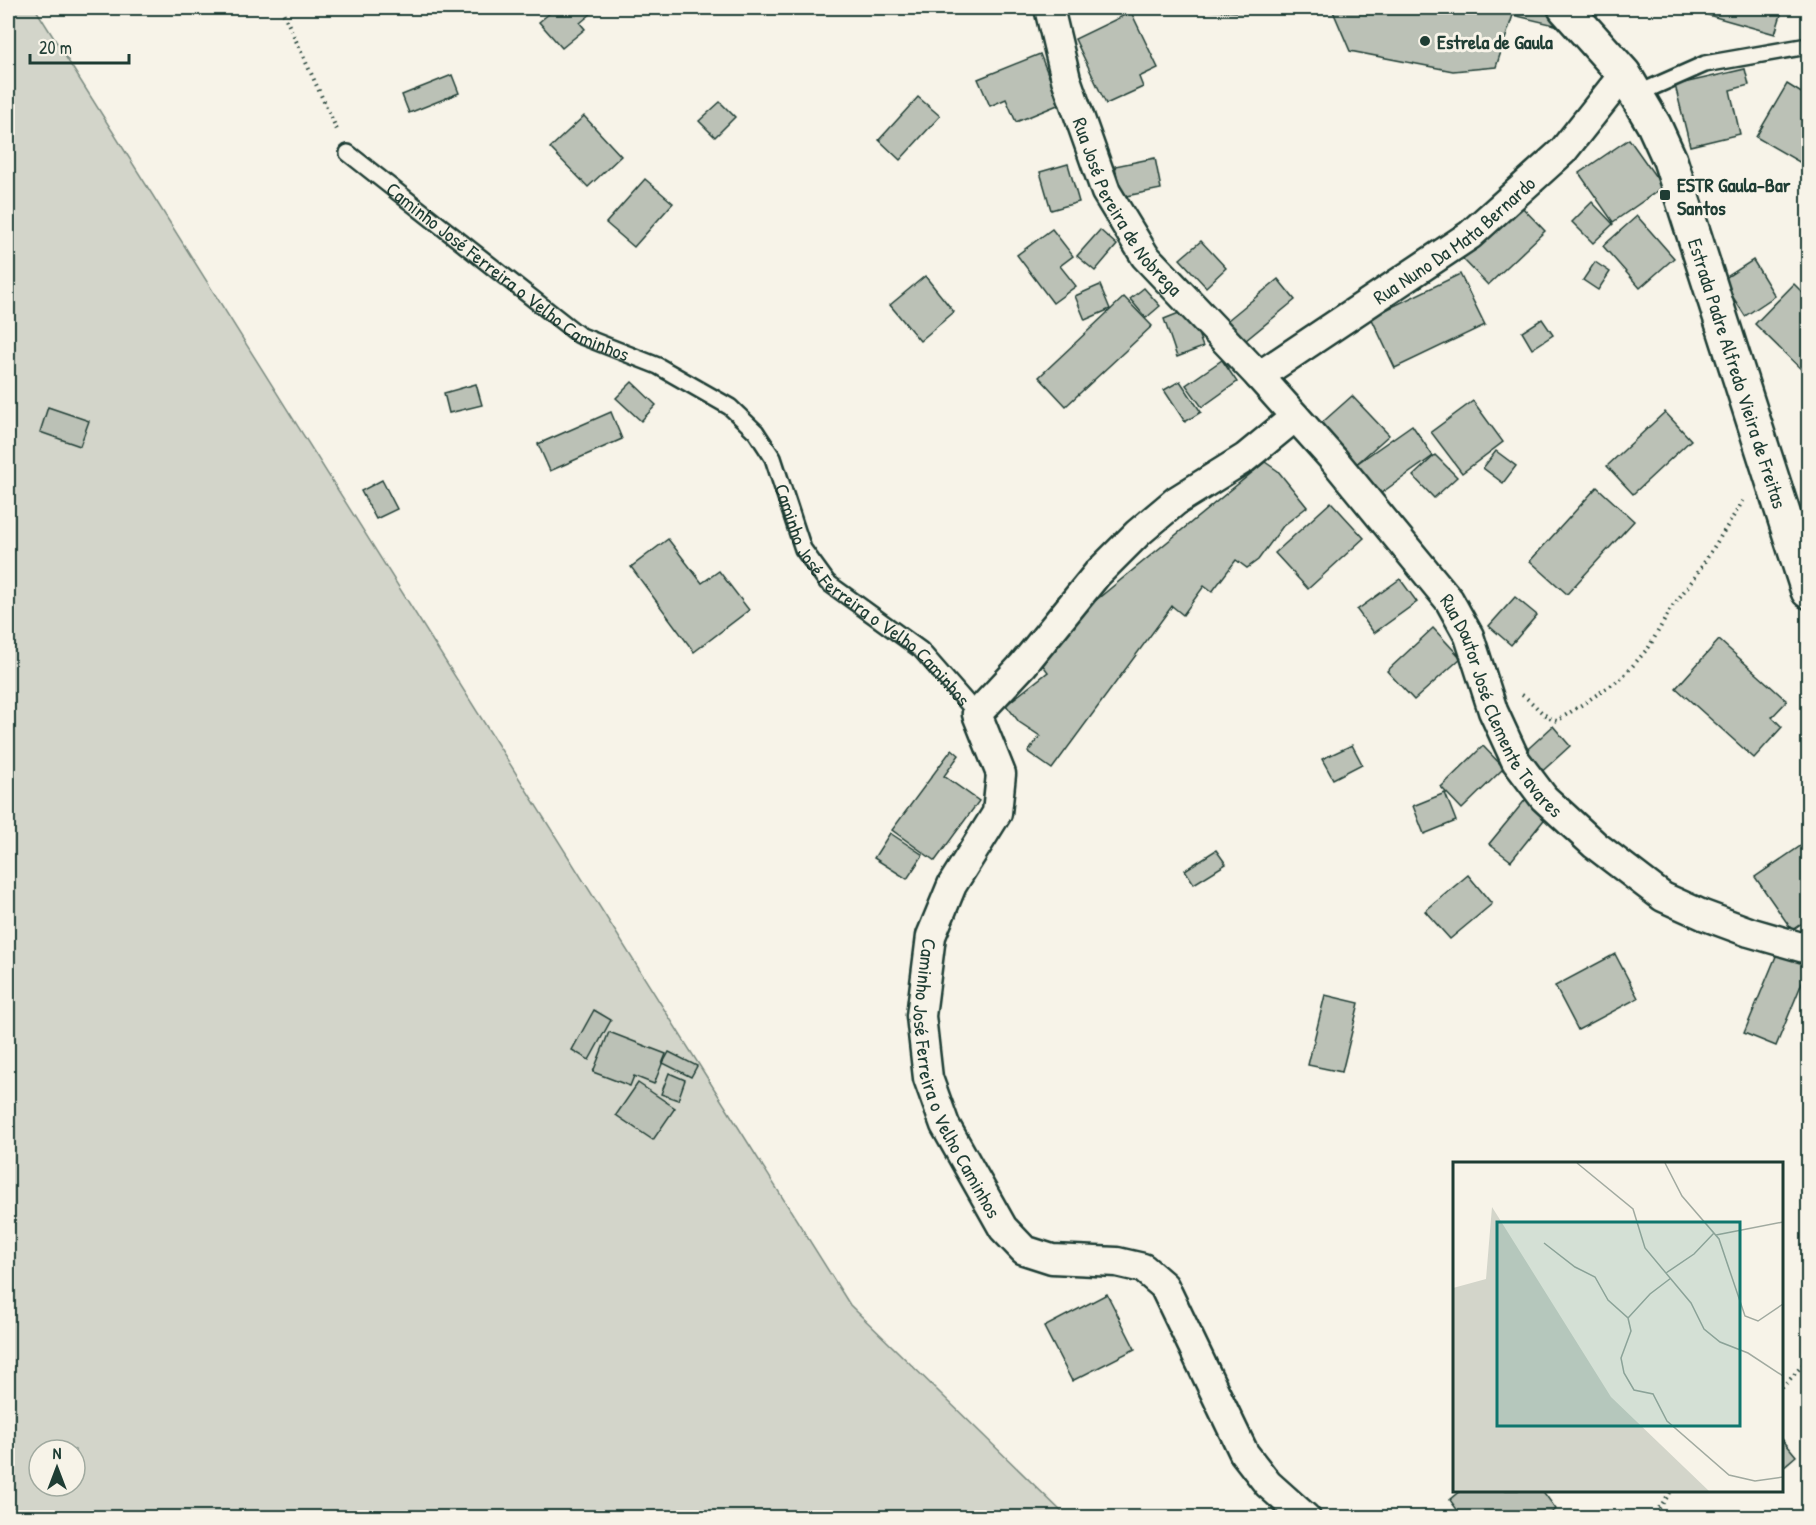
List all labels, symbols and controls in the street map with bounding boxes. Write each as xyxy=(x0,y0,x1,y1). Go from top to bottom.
scale bar xyxy=(30,27,129,65)
place label: Estrela de Gaula xyxy=(1437,28,1553,55)
marker: Estrela de Gaula xyxy=(1418,34,1432,48)
text: 20 m xyxy=(39,35,72,60)
street label: Rua José Pereira de Nobrega xyxy=(1067,114,1189,301)
street label: Rua Nuno Da Mata Bernardo xyxy=(1367,169,1541,310)
place label: ESTR Gaula-Bar Santos xyxy=(1677,171,1791,221)
street label: Caminho José Ferreira o Velho Caminhos xyxy=(381,175,634,367)
marker: ESTR Gaula-Bar Santos xyxy=(1658,188,1672,202)
street label: Estrada Padre Alfredo Vieira de Freitas xyxy=(1682,235,1794,512)
street label: Caminho José Ferreira o Velho Caminhos xyxy=(769,480,977,712)
street label: Rua Doutor José Clemente Tavares xyxy=(1435,587,1570,823)
street label: Caminho José Ferreira o Velho Caminhos xyxy=(907,937,1008,1223)
inset map xyxy=(1453,1162,1783,1492)
north arrow xyxy=(27,1438,87,1498)
text: N xyxy=(53,1442,62,1464)

